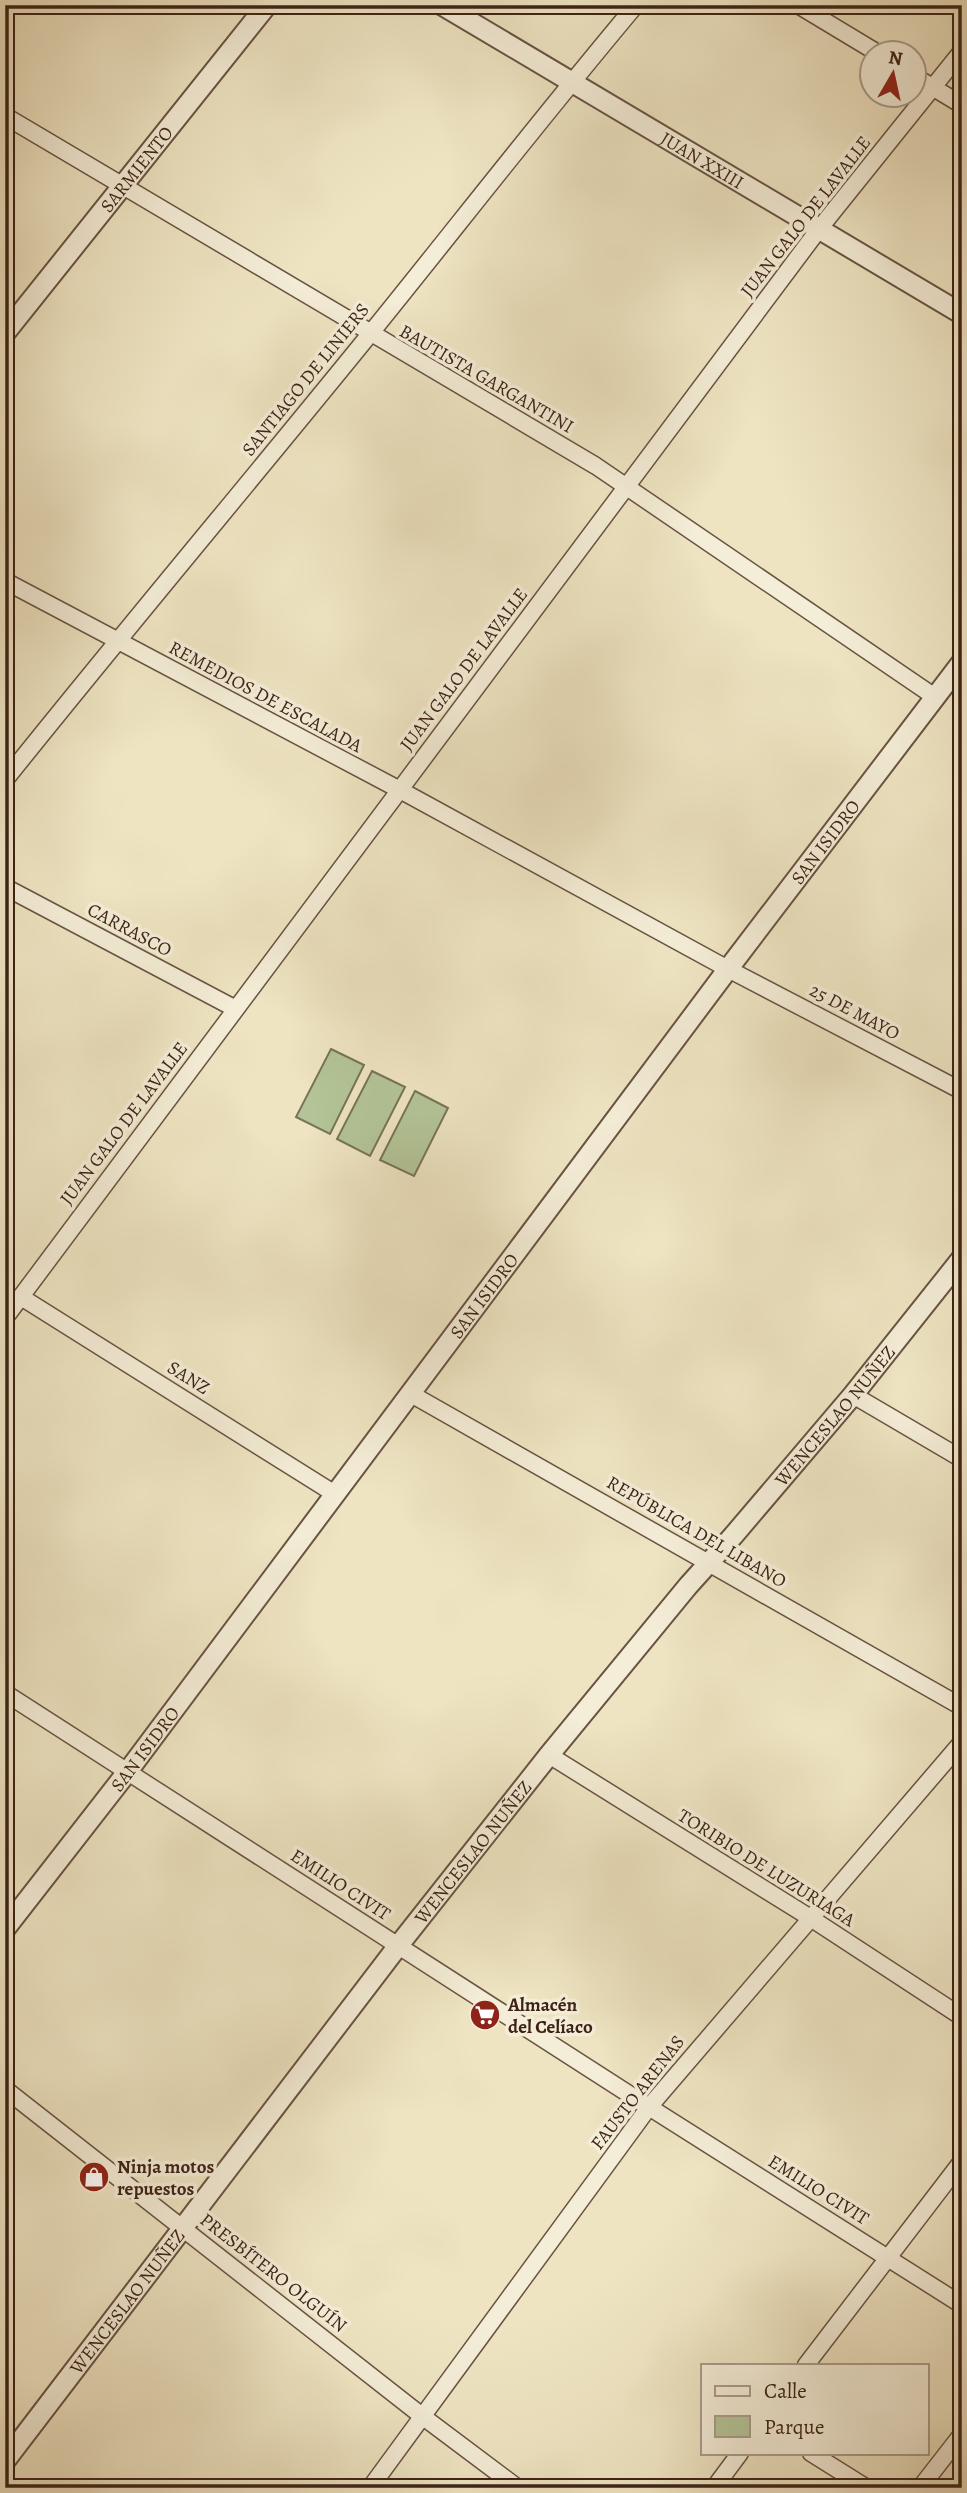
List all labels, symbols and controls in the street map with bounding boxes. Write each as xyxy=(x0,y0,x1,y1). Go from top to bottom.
north arrow xyxy=(858,38,928,108)
text: N xyxy=(887,44,905,72)
street label: SARMIENTO xyxy=(94,121,179,218)
street label: JUAN XXIII xyxy=(655,126,749,196)
street label: JUAN GALO DE LAVALLE xyxy=(735,131,877,303)
street label: SANTIAGO DE LINIERS xyxy=(236,298,376,462)
street label: BAUTISTA GARGANTINI xyxy=(395,318,578,439)
street label: JUAN GALO DE LAVALLE xyxy=(394,583,534,757)
street label: REMEDIOS DE ESCALADA xyxy=(164,635,368,759)
street label: SAN ISIDRO xyxy=(785,794,867,890)
street label: CARRASCO xyxy=(83,897,176,963)
street label: 25 DE MAYO xyxy=(805,977,904,1047)
street label: JUAN GALO DE LAVALLE xyxy=(54,1037,194,1211)
street label: SAN ISIDRO xyxy=(444,1248,525,1344)
street label: WENCESLAO NUÑEZ xyxy=(768,1340,902,1493)
street label: SANZ xyxy=(162,1355,215,1401)
street label: REPÚBLICA DEL LIBANO xyxy=(602,1470,791,1594)
street label: SAN ISIDRO xyxy=(105,1701,186,1797)
street label: WENCESLAO NUÑEZ xyxy=(408,1775,538,1930)
street label: TORIBIO DE LUZURIAGA xyxy=(673,1803,861,1934)
street label: EMILIO CIVIT xyxy=(285,1843,396,1927)
place label: Almacén del Celíaco xyxy=(507,1992,593,2040)
supermarket icon: Almacén del Celíaco xyxy=(468,1998,502,2032)
street label: FAUSTO ARENAS xyxy=(585,2030,691,2155)
street label: EMILIO CIVIT xyxy=(763,2149,874,2232)
place label: Ninja motos repuestos xyxy=(117,2154,214,2202)
shop icon: Ninja motos repuestos xyxy=(77,2160,111,2194)
street label: PRESBÍTERO OLGUÍN xyxy=(194,2207,353,2339)
street label: WENCESLAO NUÑEZ xyxy=(63,2224,191,2381)
legend xyxy=(701,2364,928,2454)
text: Calle xyxy=(764,2377,807,2405)
text: Parque xyxy=(764,2413,824,2441)

